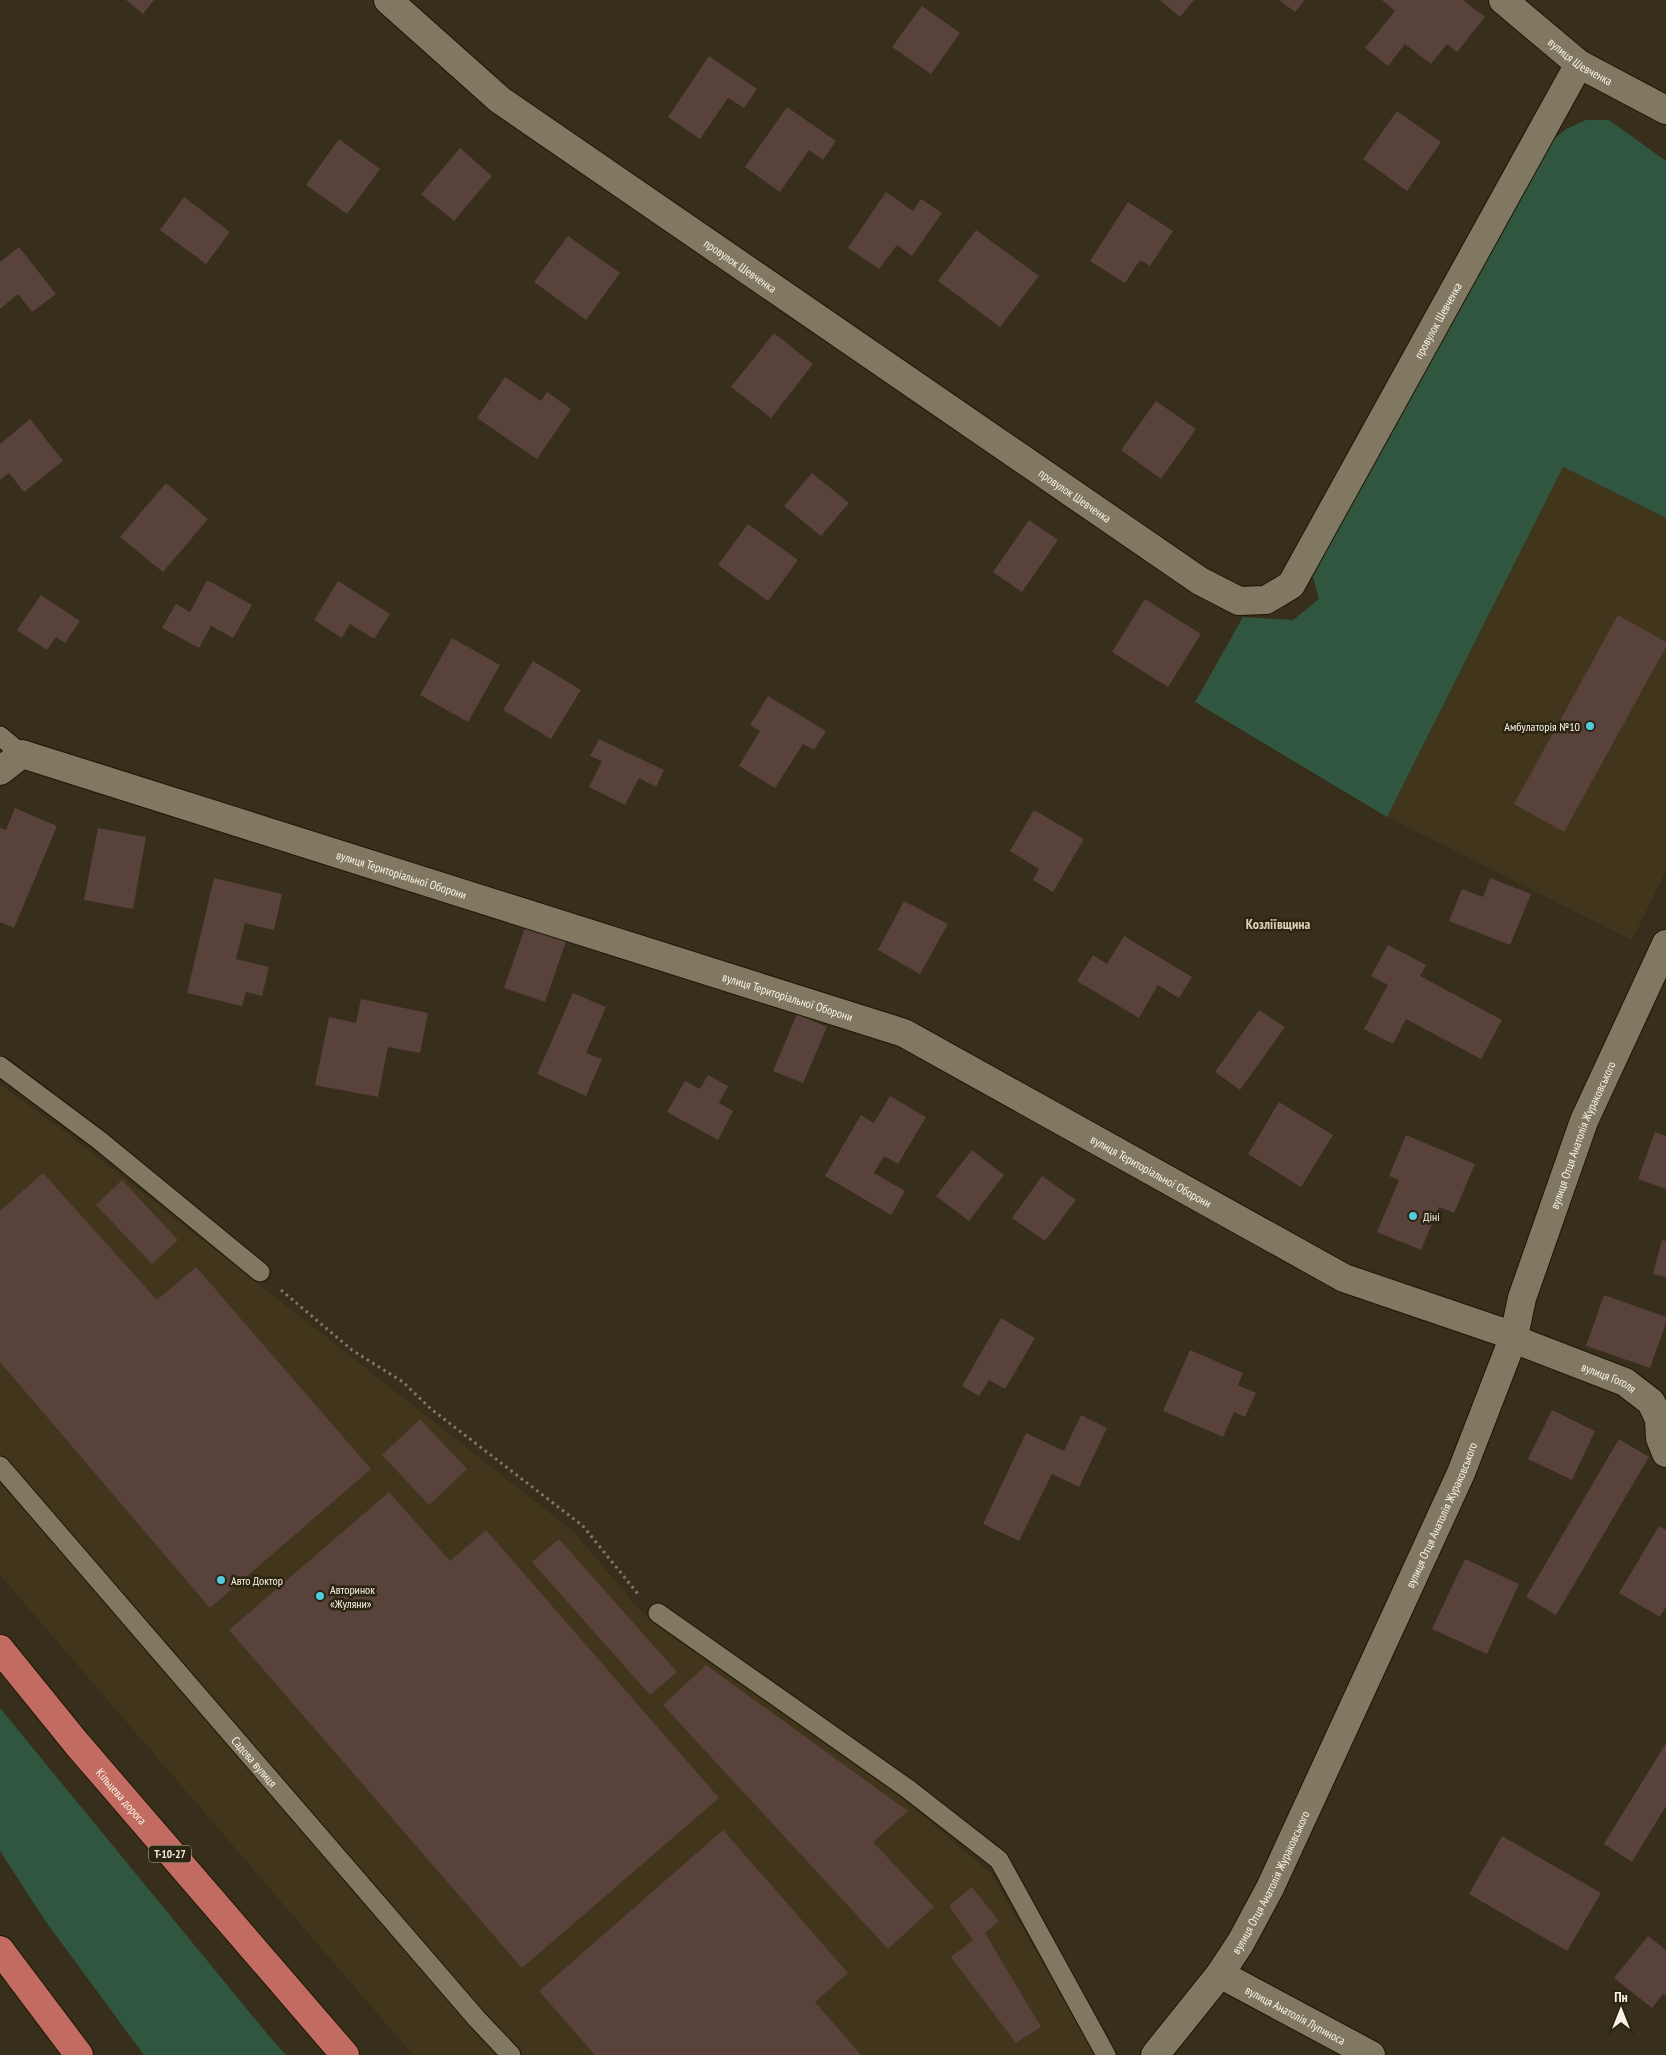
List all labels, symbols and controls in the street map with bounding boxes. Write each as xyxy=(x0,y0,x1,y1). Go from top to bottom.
street label: вулиця Шевченка xyxy=(1545,34,1615,88)
street label: провулок Шевченка xyxy=(701,235,780,296)
street label: провулок Шевченка xyxy=(1410,279,1464,361)
street label: провулок Шевченка xyxy=(1036,465,1114,525)
place label: Амбулаторія №10 xyxy=(1504,719,1580,734)
marker: Амбулаторія №10 xyxy=(1584,720,1596,732)
street label: вулиця Територіальної Оборони xyxy=(335,846,469,902)
district label: Козліївщина xyxy=(1246,915,1310,933)
street label: вулиця Територіальної Оборони xyxy=(721,969,855,1024)
street label: вулиця Отця Анатолія Жураковського xyxy=(1546,1058,1618,1211)
street label: вулиця Територіальної Оборони xyxy=(1088,1131,1214,1210)
place label: Діні xyxy=(1423,1209,1440,1224)
marker: Діні xyxy=(1407,1210,1419,1222)
street label: вулиця Гоголя xyxy=(1580,1359,1640,1396)
street label: вулиця Отця Анатолія Жураковського xyxy=(1402,1440,1480,1590)
place label: Авто Доктор xyxy=(231,1573,283,1588)
marker: Авто Доктор xyxy=(215,1574,227,1586)
place label: Авторинок «Жуляни» xyxy=(330,1582,375,1611)
marker: Авторинок «Жуляни» xyxy=(314,1590,326,1602)
street label: Садова вулиця xyxy=(229,1733,281,1790)
street label: Кільцева дорога xyxy=(93,1765,150,1827)
street label: вулиця Отця Анатолія Жураковського xyxy=(1228,1808,1312,1956)
road number: Т-10-27 xyxy=(149,1846,191,1862)
street label: вулиця Анатолія Лупиноса xyxy=(1243,1982,1349,2048)
north arrow xyxy=(1596,1985,1646,2035)
text: Пн xyxy=(1614,1988,1628,2006)

